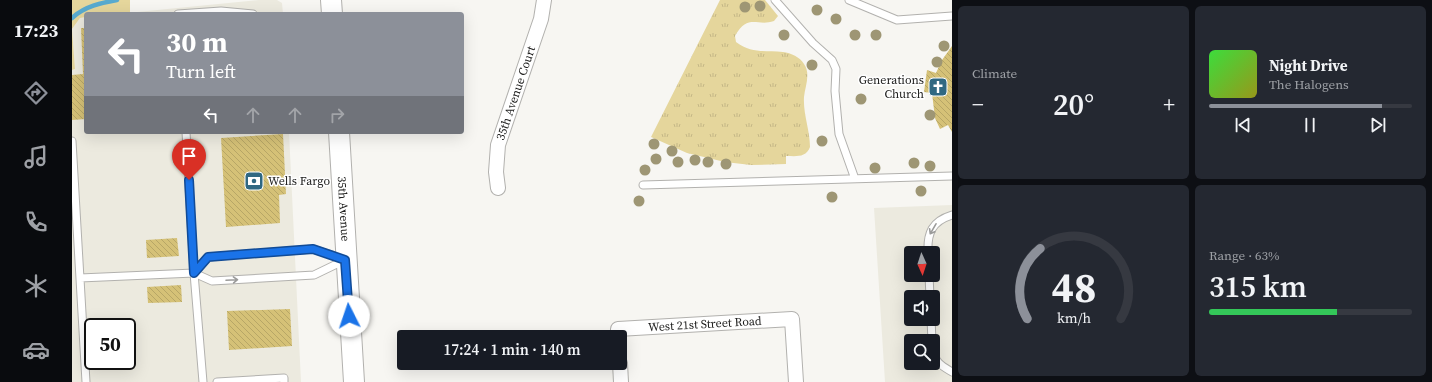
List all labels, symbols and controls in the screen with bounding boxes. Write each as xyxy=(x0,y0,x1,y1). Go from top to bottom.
text: 17:23 xyxy=(14,18,58,43)
text: 30 m xyxy=(166,23,228,61)
icon: left xyxy=(100,28,152,80)
street label: 35th Avenue Court xyxy=(492,44,539,142)
text: Night Drive xyxy=(1269,55,1348,76)
text: Turn left xyxy=(166,59,236,84)
text: Climate xyxy=(972,65,1017,82)
place label: Generations Church xyxy=(859,72,924,102)
church icon: Generations Church xyxy=(927,76,949,98)
text: The Halogens xyxy=(1269,76,1349,93)
icon: directions xyxy=(22,79,50,107)
text: 20° xyxy=(1053,84,1094,125)
text: − xyxy=(972,89,984,119)
text: + xyxy=(1163,89,1175,119)
icon: left xyxy=(200,104,222,126)
icon: ahead xyxy=(242,104,264,126)
icon: ahead xyxy=(284,104,306,126)
icon: right xyxy=(326,104,348,126)
icon: previous xyxy=(1232,114,1254,136)
icon: pause xyxy=(1299,114,1321,136)
icon: next xyxy=(1367,114,1389,136)
pin xyxy=(172,139,206,180)
icon: music xyxy=(22,143,50,171)
icon: arrive xyxy=(178,145,200,167)
bank icon: Wells Fargo xyxy=(243,170,265,192)
place label: Wells Fargo xyxy=(268,173,330,189)
street label: 35th Avenue xyxy=(334,176,354,242)
icon: phone xyxy=(22,208,50,236)
one-way arrow xyxy=(928,223,936,235)
north arrow xyxy=(904,246,940,282)
map controls xyxy=(904,246,940,370)
text: Range · 63% xyxy=(1209,247,1280,264)
text: 48 xyxy=(1051,258,1096,315)
text: 315 km xyxy=(1209,266,1307,307)
icon: climate xyxy=(22,272,50,300)
one-way arrow xyxy=(225,276,238,283)
button: sound xyxy=(904,290,940,326)
position arrow xyxy=(328,295,370,337)
text: km/h xyxy=(1057,307,1091,327)
street label: West 21st Street Road xyxy=(648,313,762,335)
speed limit sign: 50 xyxy=(84,318,136,370)
button: search xyxy=(904,334,940,370)
icon: car xyxy=(22,336,50,364)
text: 17:24 · 1 min · 140 m xyxy=(444,339,580,360)

